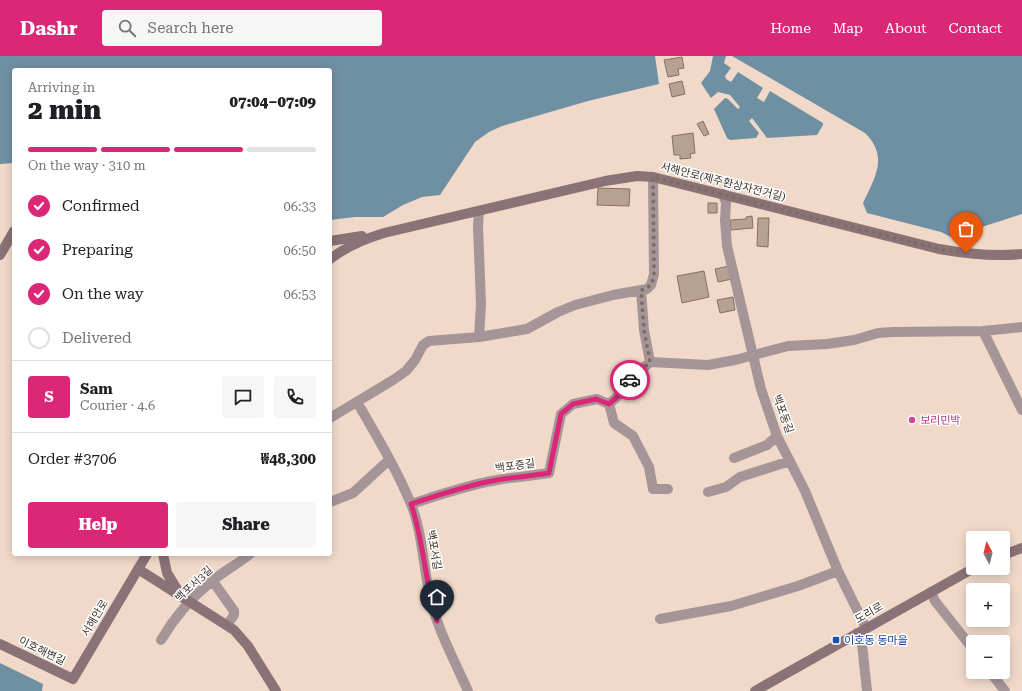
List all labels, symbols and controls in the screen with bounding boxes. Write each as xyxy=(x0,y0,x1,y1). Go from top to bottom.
search box xyxy=(102,10,382,46)
text: Dashr xyxy=(20,17,78,40)
icon: search xyxy=(116,17,138,39)
text: Search here xyxy=(148,19,234,37)
text: Home xyxy=(770,20,811,36)
text: Map xyxy=(833,20,863,36)
text: About xyxy=(885,20,927,36)
text: Contact xyxy=(949,20,1002,36)
text: Arriving in xyxy=(28,80,95,95)
text: 07:04–07:09 xyxy=(230,93,316,111)
text: 2 min xyxy=(28,95,101,125)
text: On the way · 310 m xyxy=(28,158,145,173)
street label: 서해안로(제주환상자전거길) xyxy=(659,160,787,204)
icon: check xyxy=(28,195,50,217)
text: Confirmed xyxy=(62,197,140,215)
text: 06:33 xyxy=(284,199,316,214)
pin xyxy=(949,212,983,253)
icon: bag xyxy=(955,218,977,240)
icon: check xyxy=(28,239,50,261)
text: Preparing xyxy=(62,241,133,259)
text: 06:50 xyxy=(284,243,316,258)
icon: check xyxy=(28,283,50,305)
text: On the way xyxy=(62,285,144,303)
text: 06:53 xyxy=(284,287,316,302)
text: Delivered xyxy=(62,329,132,347)
courier xyxy=(610,360,650,400)
icon: car xyxy=(619,369,641,391)
button: chat xyxy=(222,376,264,418)
button: phone xyxy=(274,376,316,418)
text: Sam xyxy=(80,380,113,398)
text: S xyxy=(44,388,54,406)
street label: 백포동길 xyxy=(770,393,796,435)
text: Courier · 4.6 xyxy=(80,398,155,413)
place label: 보리민박 xyxy=(920,414,960,427)
marker: 보리민박 xyxy=(907,415,917,425)
text: Order #3706 xyxy=(28,450,117,468)
text: ₩48,300 xyxy=(261,450,316,468)
street label: 백포중길 xyxy=(494,457,536,475)
button: Help xyxy=(28,502,168,548)
button: Share xyxy=(176,502,316,548)
street label: 백포서길 xyxy=(424,529,444,571)
north arrow xyxy=(966,531,1010,575)
map controls xyxy=(966,531,1010,679)
street label: 백포서3길 xyxy=(173,563,215,605)
pin xyxy=(420,580,454,621)
button: + xyxy=(966,583,1010,627)
icon: home xyxy=(426,586,448,608)
street label: 서해안로 xyxy=(79,597,111,639)
street label: 도리로 xyxy=(853,600,885,626)
street label: 이호해변길 xyxy=(16,634,68,668)
place label: 이호동 동마을 xyxy=(844,634,908,647)
marker: 이호동 동마을 xyxy=(831,635,841,645)
button: − xyxy=(966,635,1010,679)

